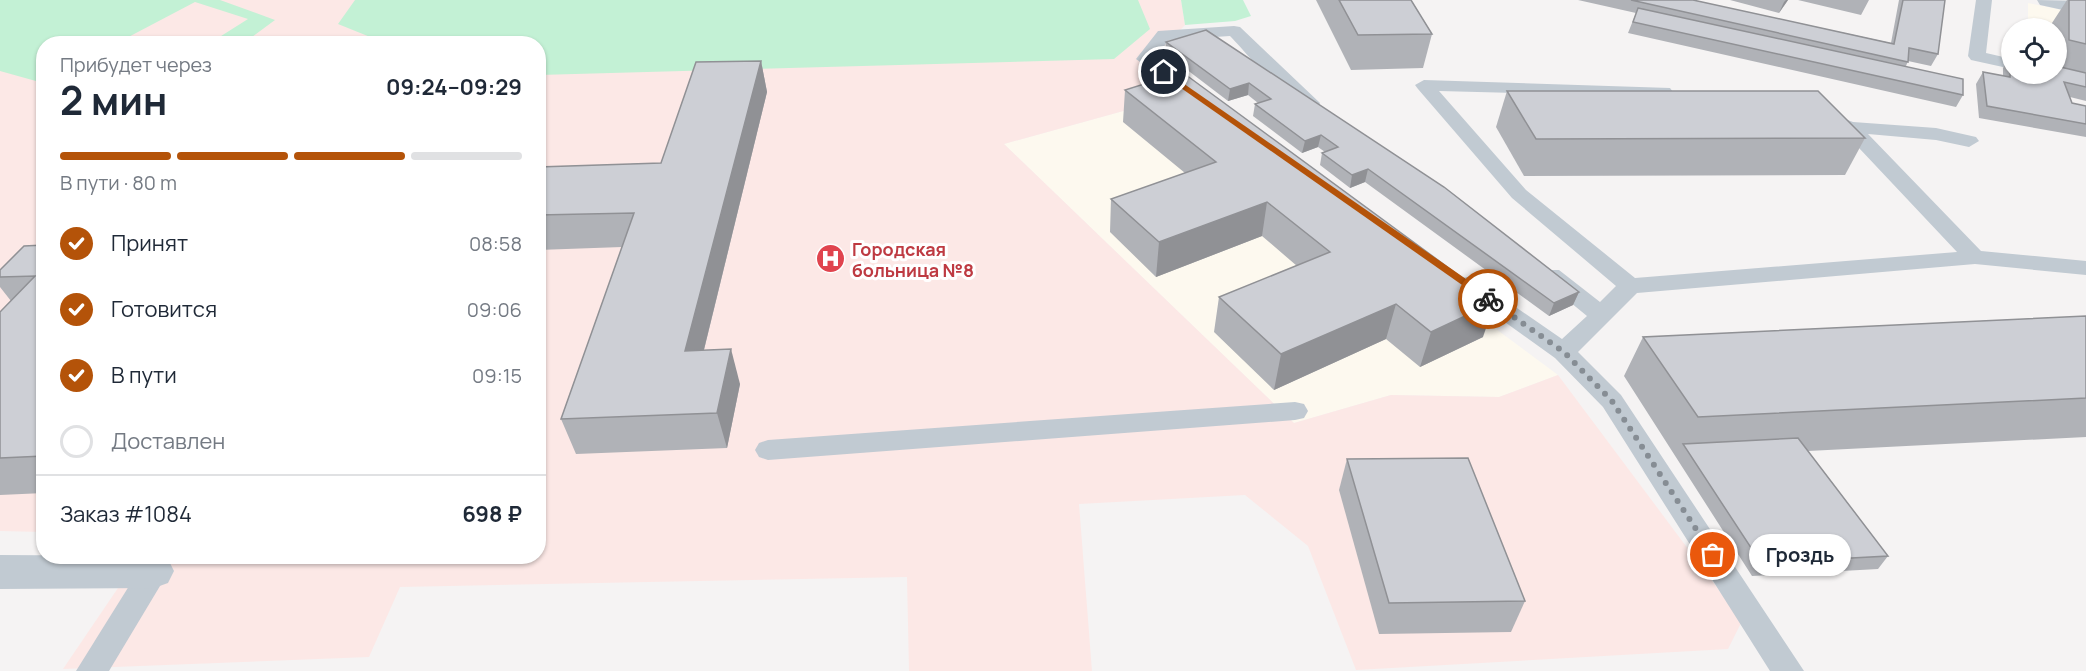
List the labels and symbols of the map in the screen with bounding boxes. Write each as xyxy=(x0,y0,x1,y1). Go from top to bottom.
pin xyxy=(1138,46,1189,97)
place label: Городская больница №8 xyxy=(852,237,974,282)
hospital icon: Городская больница №8 xyxy=(815,243,847,275)
courier xyxy=(1458,269,1518,329)
pin xyxy=(1687,529,1738,580)
callout: Гроздь xyxy=(1749,534,1851,576)

